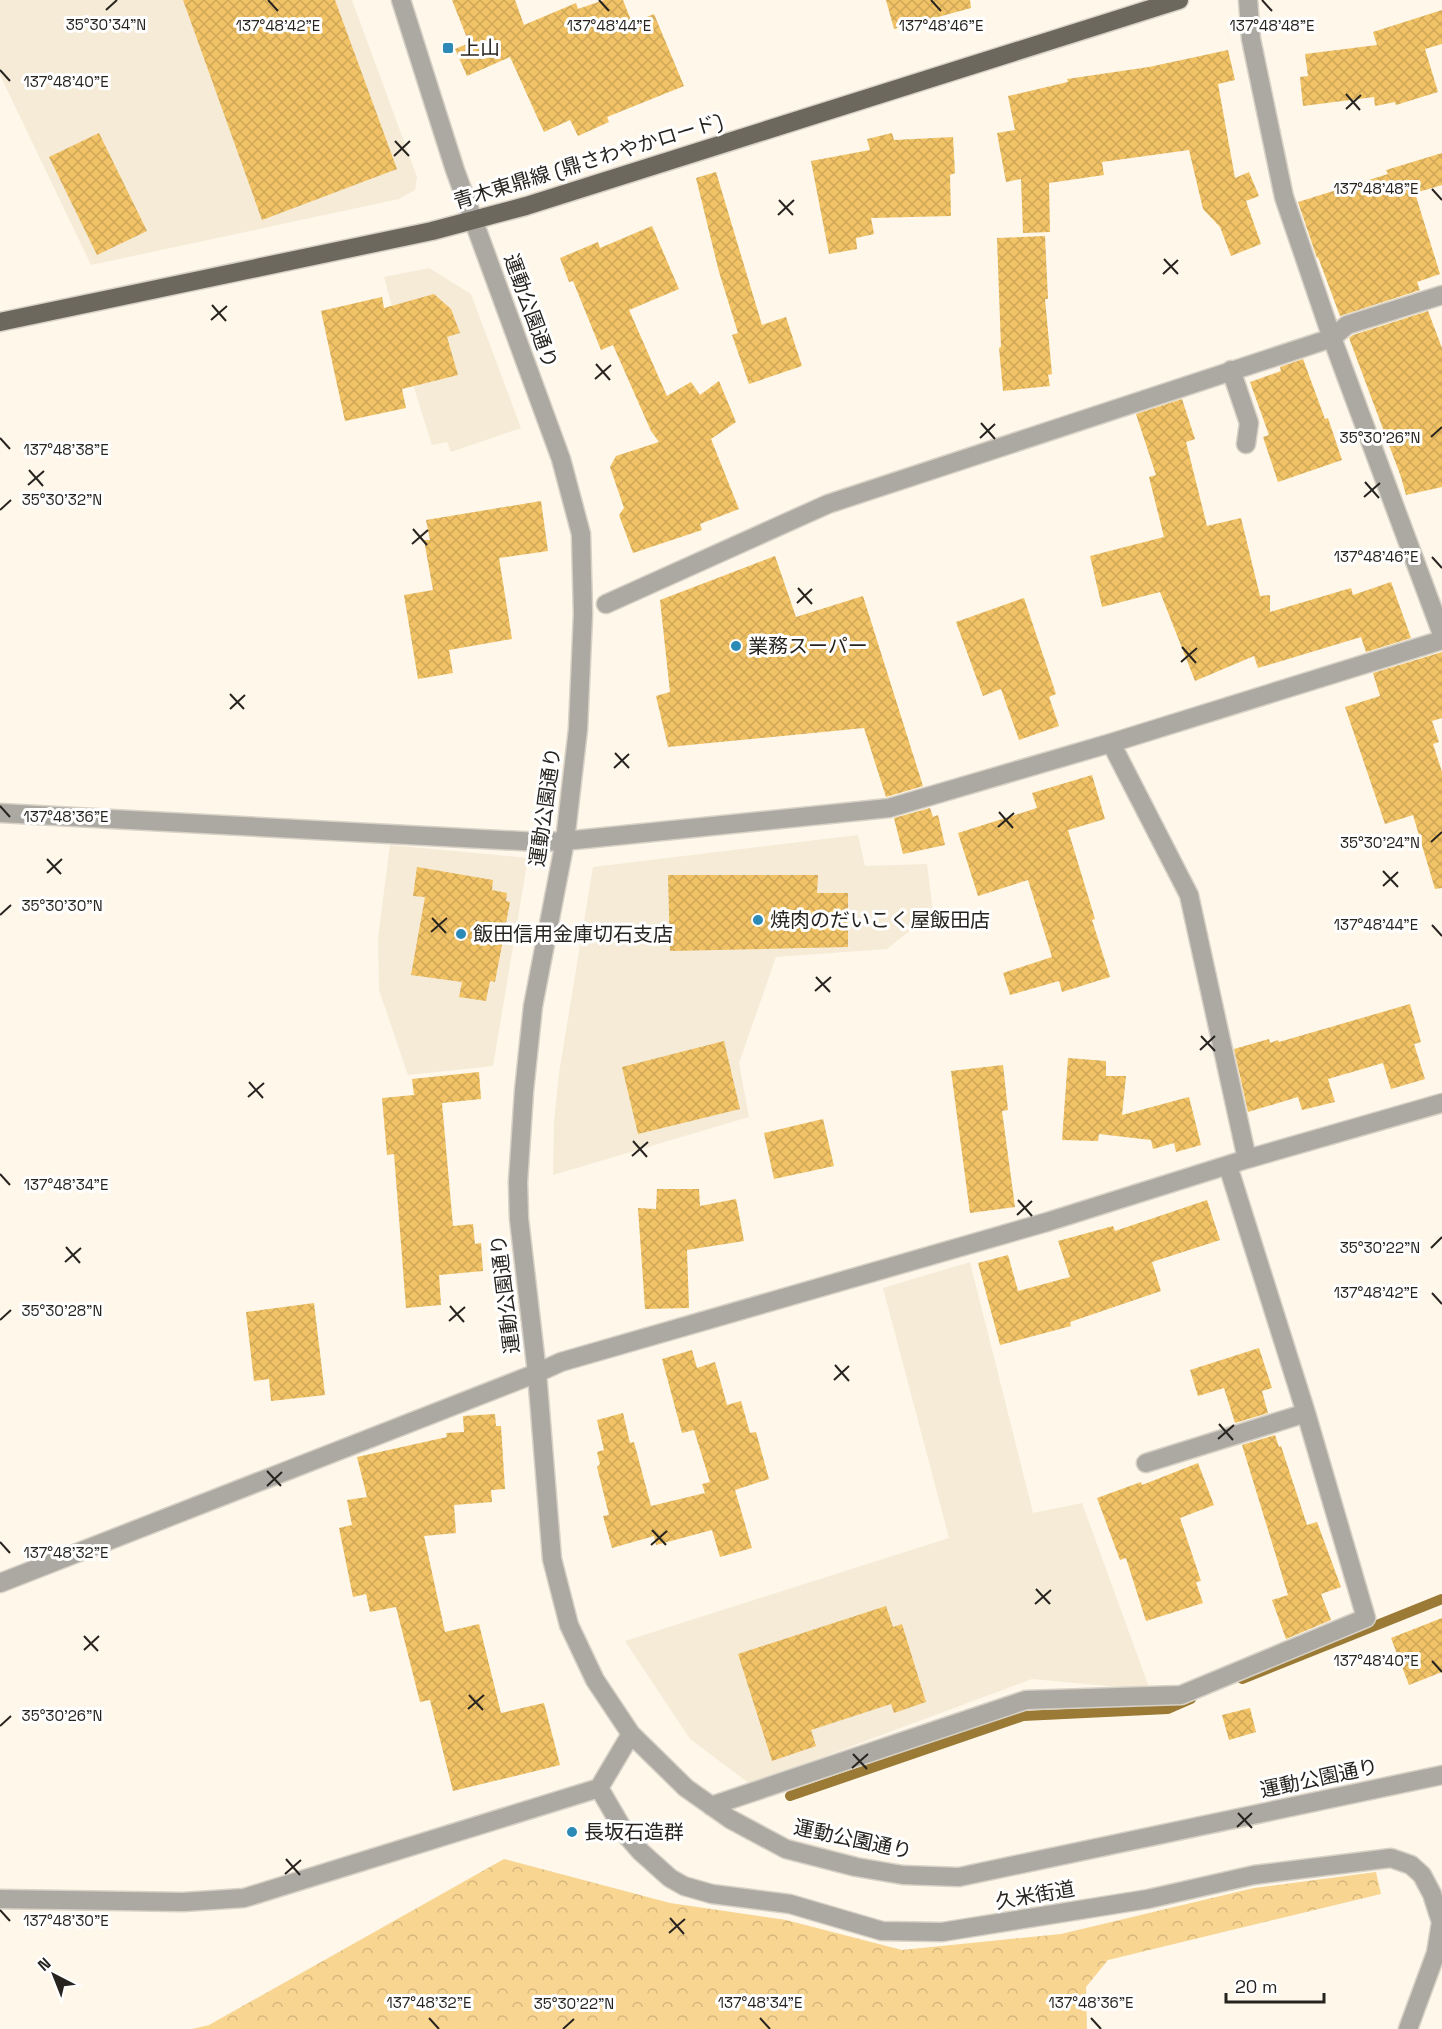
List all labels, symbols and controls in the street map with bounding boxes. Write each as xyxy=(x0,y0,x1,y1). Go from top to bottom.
text: 35°30'34"N xyxy=(66,15,146,34)
text: 137°48'42"E xyxy=(236,16,320,35)
text: 137°48'44"E xyxy=(567,16,651,35)
text: 137°48'46"E xyxy=(899,16,983,35)
text: 137°48'48"E xyxy=(1230,16,1314,35)
place label: 上山 xyxy=(460,35,500,61)
marker: 上山 xyxy=(441,41,455,55)
text: 137°48'40"E xyxy=(23,72,109,91)
street label: 青木東鼎線 (鼎さわやかロード) xyxy=(450,108,726,214)
text: 137°48'48"E xyxy=(1334,179,1418,198)
street label: 運動公園通り xyxy=(498,250,564,372)
text: 35°30'26"N xyxy=(1340,428,1420,447)
text: 137°48'38"E xyxy=(23,440,109,459)
text: 35°30'32"N xyxy=(22,490,102,509)
text: 137°48'46"E xyxy=(1334,547,1418,566)
place label: 業務スーパー xyxy=(748,633,868,659)
marker: 業務スーパー xyxy=(729,639,743,653)
street label: 運動公園通り xyxy=(524,746,566,868)
text: 137°48'36"E xyxy=(23,807,109,826)
text: 35°30'24"N xyxy=(1340,833,1420,852)
text: 35°30'30"N xyxy=(21,896,103,915)
place label: 焼肉のだいこく屋飯田店 xyxy=(770,907,990,933)
marker: 焼肉のだいこく屋飯田店 xyxy=(751,913,765,927)
text: 137°48'44"E xyxy=(1334,915,1418,934)
place label: 飯田信用金庫切石支店 xyxy=(473,921,673,947)
marker: 飯田信用金庫切石支店 xyxy=(454,927,468,941)
text: 137°48'34"E xyxy=(24,1175,108,1194)
street label: 運動公園通り xyxy=(485,1233,525,1355)
text: 35°30'22"N xyxy=(1340,1238,1420,1257)
text: 137°48'42"E xyxy=(1334,1283,1418,1302)
text: 35°30'28"N xyxy=(22,1301,102,1320)
text: 137°48'32"E xyxy=(24,1543,108,1562)
text: 137°48'40"E xyxy=(1333,1651,1419,1670)
text: 35°30'26"N xyxy=(22,1706,102,1725)
street label: 運動公園通り xyxy=(1258,1753,1380,1803)
street label: 運動公園通り xyxy=(792,1814,914,1864)
place label: 長坂石造群 xyxy=(584,1819,684,1845)
marker: 長坂石造群 xyxy=(565,1825,579,1839)
street label: 久米街道 xyxy=(993,1875,1077,1915)
text: 137°48'30"E xyxy=(23,1911,109,1930)
north arrow xyxy=(24,1945,84,2005)
text: N xyxy=(33,1953,55,1976)
scale bar xyxy=(1226,1966,1324,2004)
text: 20 m xyxy=(1235,1975,1278,1998)
text: 137°48'32"E xyxy=(387,1993,471,2012)
text: 137°48'34"E xyxy=(718,1993,802,2012)
text: 137°48'36"E xyxy=(1048,1993,1134,2012)
text: 35°30'22"N xyxy=(534,1994,614,2013)

